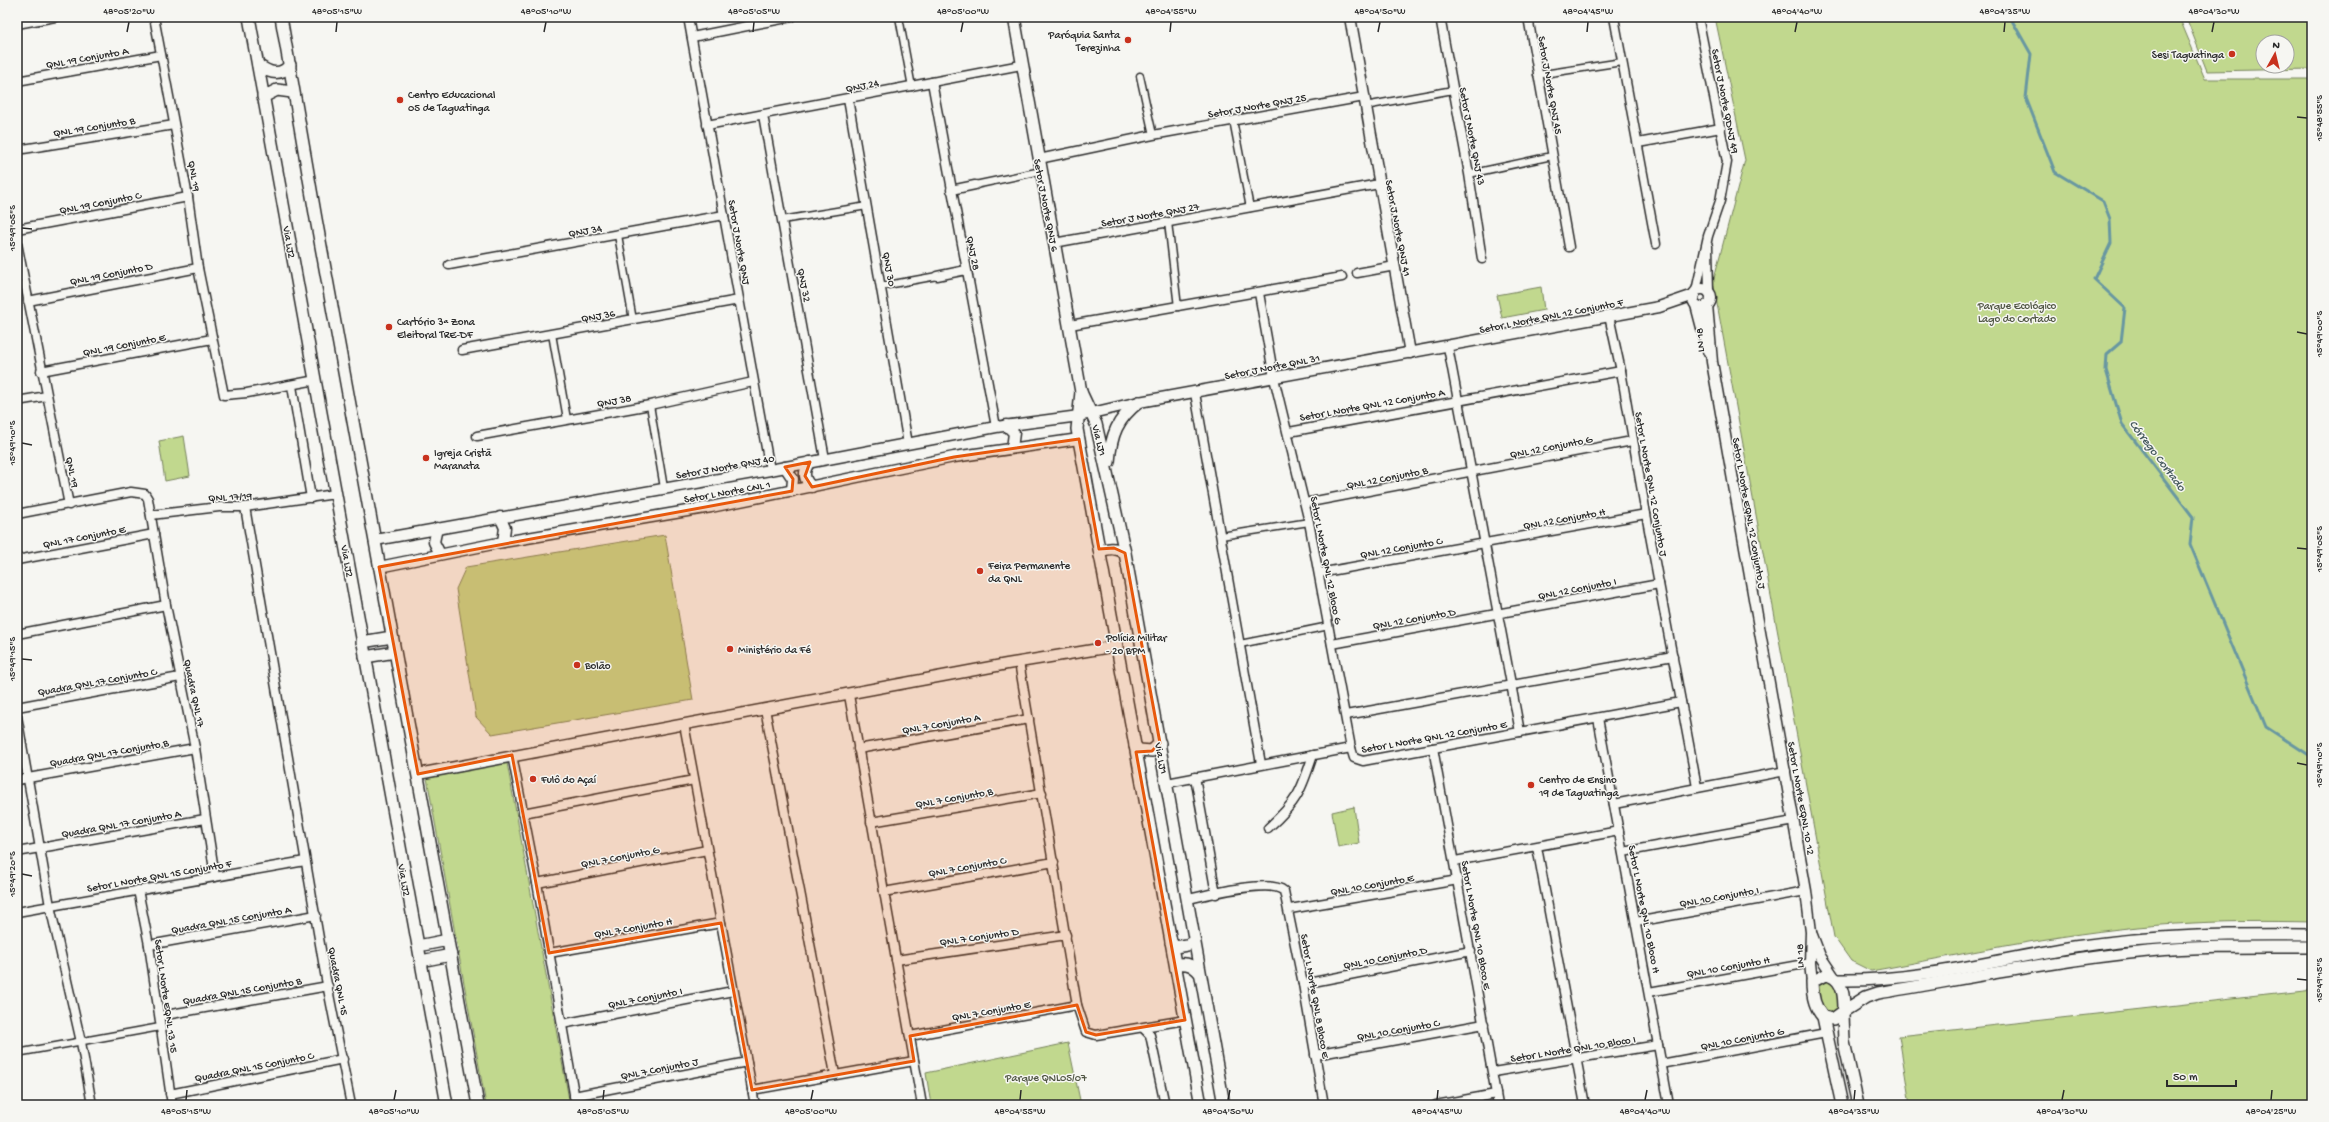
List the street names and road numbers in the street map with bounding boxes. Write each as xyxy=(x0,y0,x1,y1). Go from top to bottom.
street label: Setor J Norte QNJ 45 xyxy=(1534,35,1564,136)
street label: QNL 19 Conjunto A xyxy=(45,46,130,72)
street label: Setor J Norte QDNJ 49 xyxy=(1708,48,1740,155)
street label: QNJ 24 xyxy=(845,78,881,96)
street label: Setor J Norte QNJ 43 xyxy=(1456,86,1486,187)
street label: Setor J Norte QNJ 25 xyxy=(1207,92,1308,122)
street label: QNL 19 Conjunto B xyxy=(53,116,136,140)
street label: Setor J Norte QNJ 6 xyxy=(1030,158,1060,253)
street label: QNL 19 xyxy=(184,160,202,193)
street label: Setor J Norte QNJ 41 xyxy=(1382,179,1412,278)
street label: QNL 19 Conjunto C xyxy=(58,190,143,218)
street label: Setor J Norte QNJ xyxy=(725,199,752,287)
street label: Setor J Norte QNJ 27 xyxy=(1100,201,1201,231)
street label: QNJ 34 xyxy=(568,223,604,241)
street label: Via LJ2 xyxy=(279,224,297,260)
street label: QNJ 28 xyxy=(963,235,981,271)
street label: QNJ 30 xyxy=(879,251,897,288)
street label: QNL 19 Conjunto D xyxy=(69,261,155,289)
street label: QNJ 32 xyxy=(794,267,812,304)
street label: Setor L Norte QNL 12 Conjunto F xyxy=(1478,297,1626,337)
street label: QNJ 36 xyxy=(580,308,617,326)
street label: LN 18 xyxy=(1694,327,1708,352)
street label: QNL 19 Conjunto E xyxy=(82,332,168,360)
street label: Setor J Norte QNL 31 xyxy=(1224,353,1321,383)
street label: Setor L Norte QNL 12 Conjunto A xyxy=(1299,387,1446,425)
street label: QNJ 38 xyxy=(596,393,633,411)
street label: Setor L Norte QNL 12 Conjunto J xyxy=(1631,411,1669,559)
street label: Via LJ1 xyxy=(1088,423,1108,457)
street label: QNL 12 Conjunto G xyxy=(1509,434,1595,462)
street label: Setor L Norte EQNL 12 Conjunto J xyxy=(1729,437,1767,591)
street label: Setor J Norte QNJ 40 xyxy=(675,453,776,483)
street label: QNL 19 xyxy=(62,456,80,489)
street label: QNL 12 Conjunto B xyxy=(1346,465,1429,493)
street label: Setor L Norte CNL 1 xyxy=(683,479,772,507)
street label: QNL 17/19 xyxy=(208,491,253,505)
street label: Setor L Norte QNL 12 Bloco G xyxy=(1307,495,1344,626)
street label: QNL 12 Conjunto H xyxy=(1522,507,1607,533)
street label: QNL 17 Conjunto E xyxy=(42,524,128,552)
street label: QNL 12 Conjunto C xyxy=(1359,536,1444,562)
street label: Via LJ2 xyxy=(337,543,355,579)
street label: QNL 12 Conjunto I xyxy=(1537,576,1618,603)
street label: QNL 12 Conjunto D xyxy=(1372,607,1458,633)
street label: Quadra QNL 17 xyxy=(180,658,206,729)
street label: Quadra QNL 17 Conjunto C xyxy=(37,666,159,699)
street label: QNL 7 Conjunto A xyxy=(901,712,982,738)
street label: Setor L Norte QNL 12 Conjunto E xyxy=(1361,719,1509,757)
street label: Quadra QNL 17 Conjunto B xyxy=(49,738,170,770)
street label: Via LJ1 xyxy=(1151,741,1169,775)
street label: Setor L Norte EQNL 10 12 xyxy=(1784,741,1816,857)
street label: QNL 7 Conjunto B xyxy=(915,786,994,812)
street label: Quadra QNL 17 Conjunto A xyxy=(60,808,183,841)
street label: QNL 7 Conjunto G xyxy=(580,844,662,871)
street label: Setor L Norte QNL 10 Bloco H xyxy=(1625,844,1661,975)
street label: QNL 7 Conjunto C xyxy=(928,855,1008,881)
street label: Setor L Norte QNL 15 Conjunto F xyxy=(86,858,234,896)
street label: Setor L Norte QNL 10 Bloco E xyxy=(1458,860,1492,992)
street label: Via LJ2 xyxy=(394,862,412,898)
street label: QNL 10 Conjunto E xyxy=(1330,873,1416,899)
street label: QNL 10 Conjunto I xyxy=(1679,885,1760,911)
street label: Quadra QNL 15 Conjunto A xyxy=(170,904,293,937)
street label: QNL 7 Conjunto H xyxy=(593,916,674,942)
street label: QNL 7 Conjunto D xyxy=(939,926,1021,949)
street label: Setor L Norte QNL 8 Bloco E xyxy=(1297,933,1331,1061)
street label: Setor L Norte EQNL 13 15 xyxy=(151,939,179,1054)
street label: LN 18 xyxy=(1795,944,1807,968)
street label: QNL 10 Conjunto D xyxy=(1343,945,1429,973)
street label: Quadra QNL 15 xyxy=(325,946,350,1017)
street label: QNL 10 Conjunto H xyxy=(1686,955,1771,981)
street label: Quadra QNL 15 Conjunto B xyxy=(182,976,303,1008)
street label: QNL 7 Conjunto I xyxy=(607,986,684,1012)
street label: QNL 7 Conjunto E xyxy=(951,999,1033,1025)
street label: QNL 10 Conjunto C xyxy=(1356,1018,1442,1044)
street label: QNL 10 Conjunto G xyxy=(1700,1026,1786,1054)
street label: Setor L Norte QNL 10 Bloco I xyxy=(1510,1034,1637,1066)
street label: Quadra QNL 15 Conjunto C xyxy=(194,1050,316,1085)
street label: QNL 7 Conjunto J xyxy=(620,1056,700,1083)

